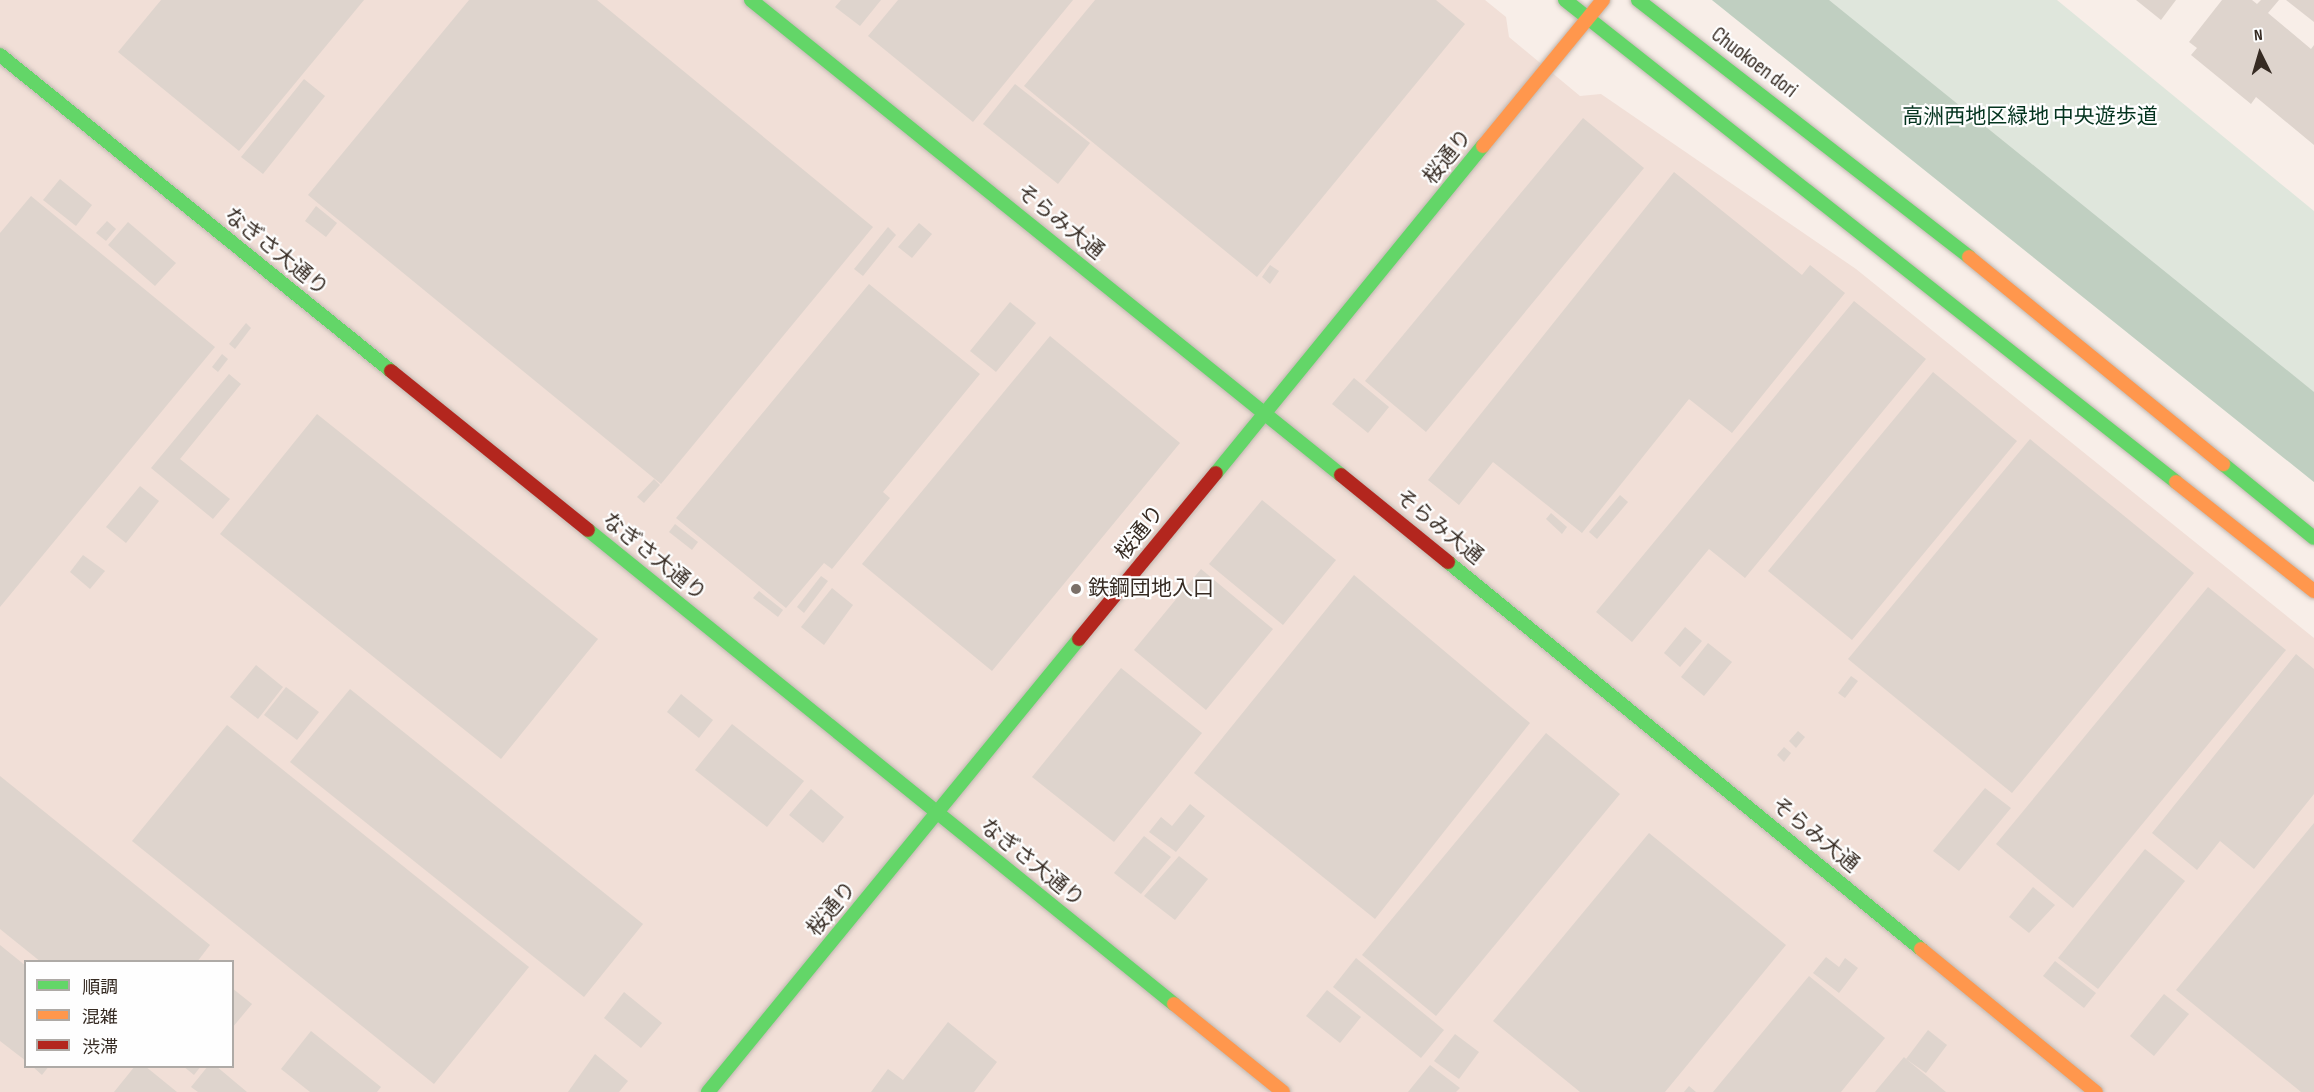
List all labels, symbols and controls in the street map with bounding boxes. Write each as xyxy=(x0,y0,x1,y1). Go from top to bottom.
street label: Chuokoen dori xyxy=(1706,22,1802,104)
north arrow xyxy=(2230,24,2290,84)
text: N xyxy=(2253,26,2263,45)
park label: 高洲西地区緑地 中央遊歩道 xyxy=(1902,104,2158,130)
street label: 桜通り xyxy=(1418,125,1478,189)
street label: そらみ大通 xyxy=(1011,179,1109,265)
street label: なぎさ大通り xyxy=(219,203,333,301)
street label: そらみ大通 xyxy=(1390,484,1488,570)
street label: 桜通り xyxy=(1110,501,1170,565)
street label: なぎさ大通り xyxy=(597,508,711,606)
place label: 鉄鋼団地入口 xyxy=(1088,576,1214,602)
marker: 鉄鋼団地入口 xyxy=(1069,582,1083,596)
street label: そらみ大通 xyxy=(1766,792,1864,878)
street label: なぎさ大通り xyxy=(975,814,1089,912)
street label: 桜通り xyxy=(802,877,862,941)
legend xyxy=(24,960,234,1068)
text: 順調 xyxy=(82,977,118,998)
text: 混雑 xyxy=(82,1007,118,1028)
text: 渋滞 xyxy=(82,1037,118,1058)

